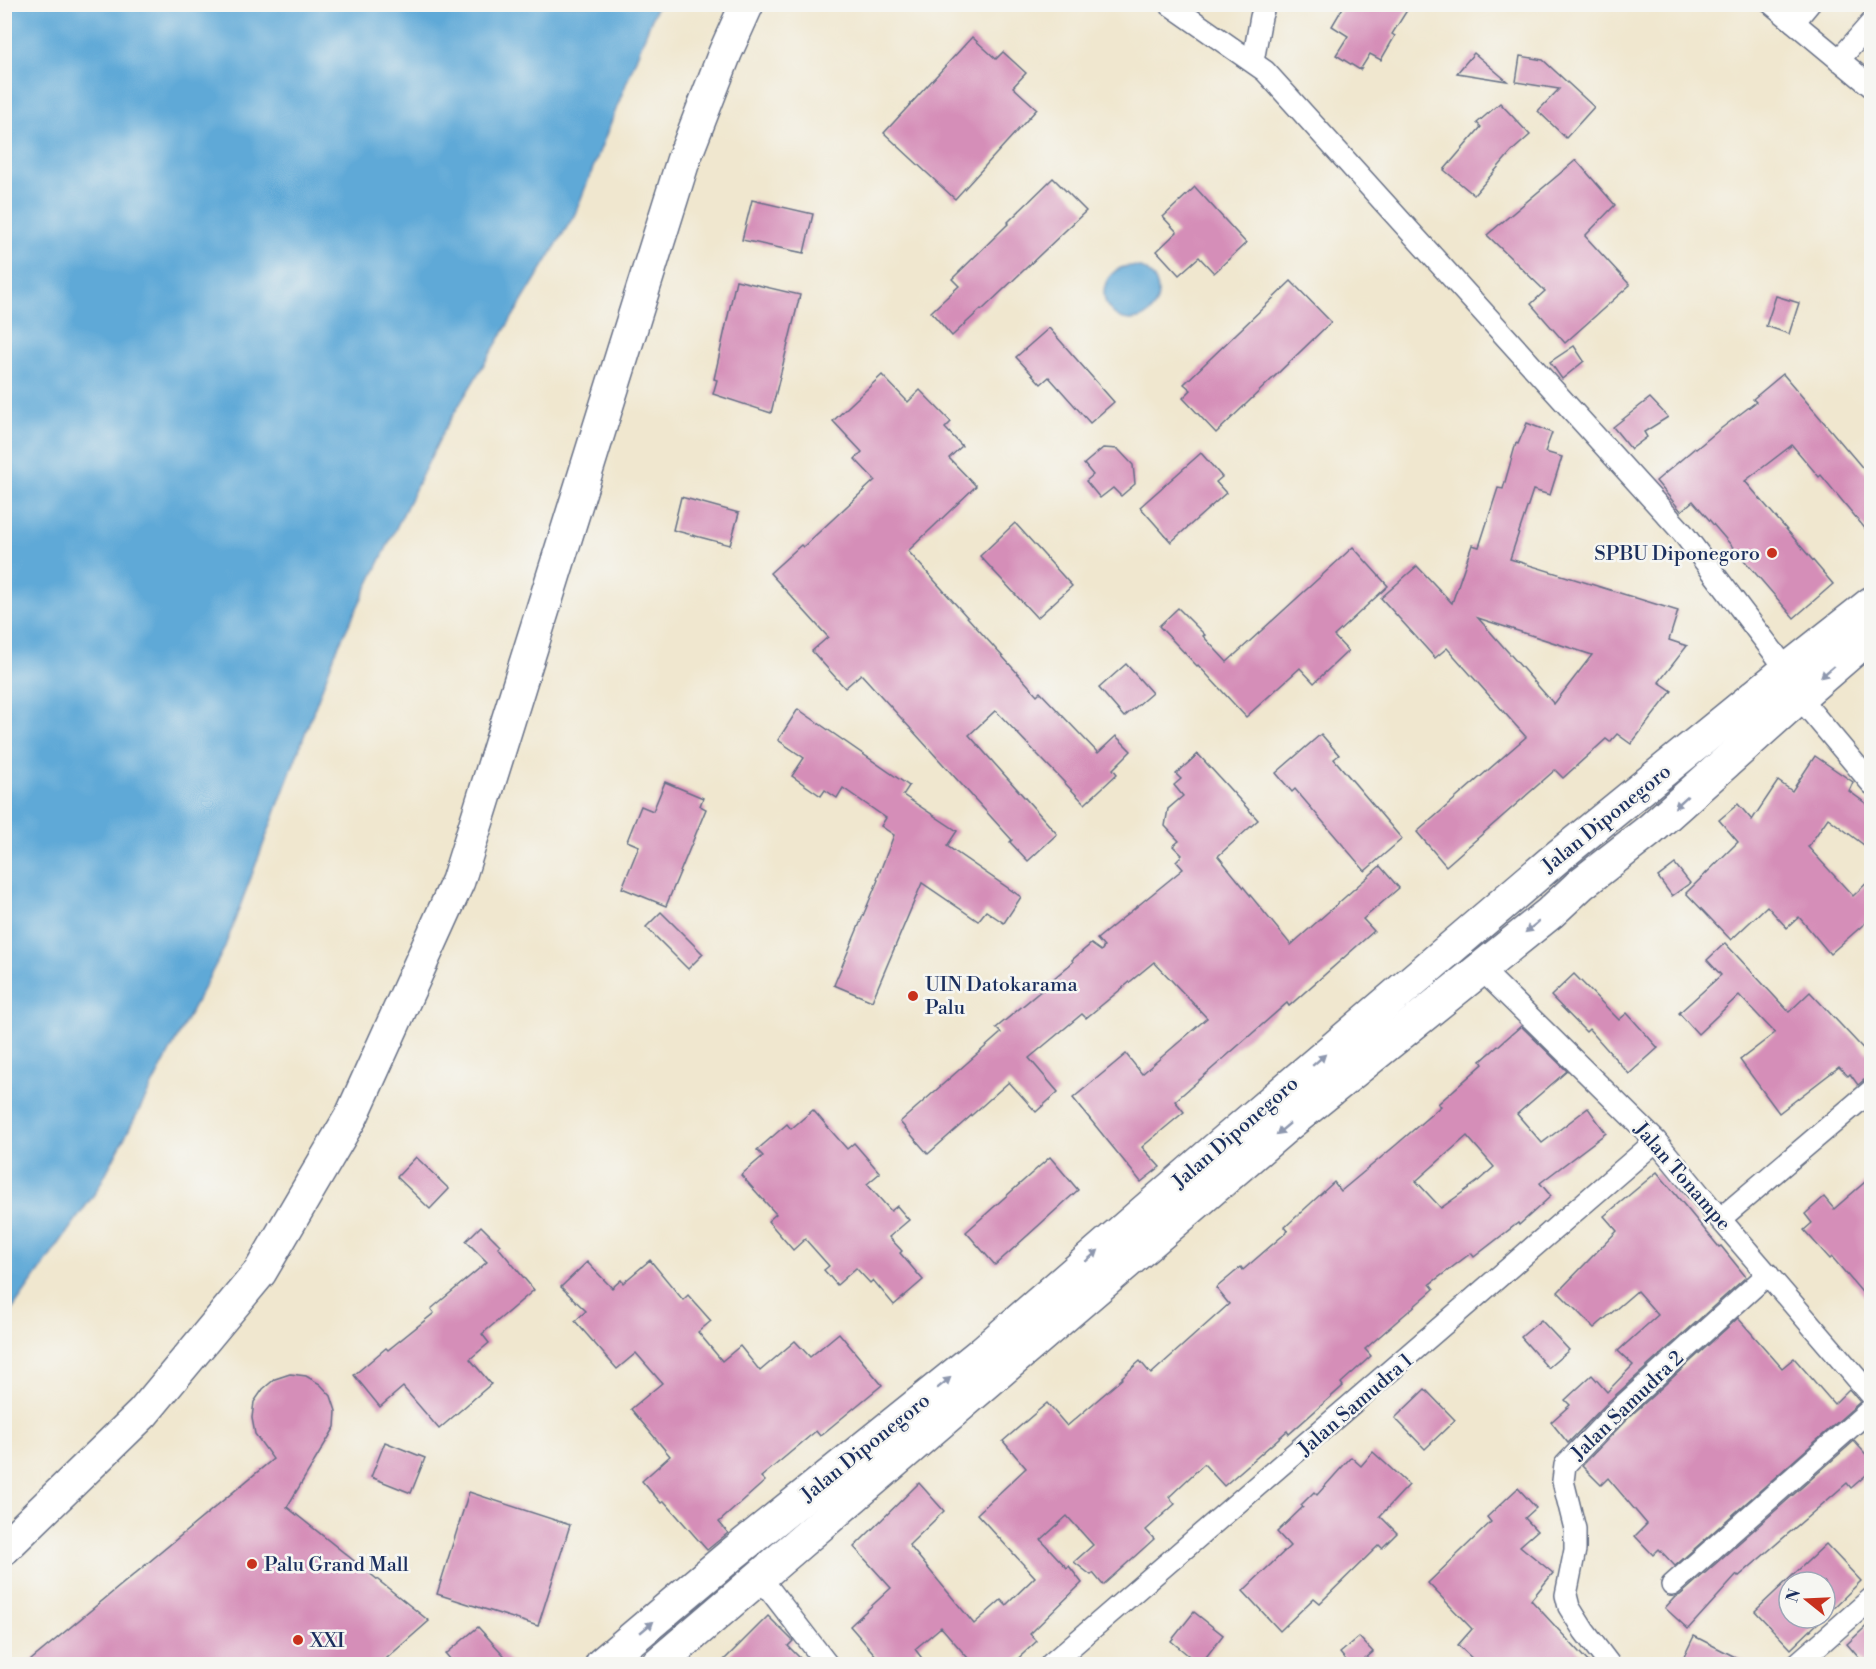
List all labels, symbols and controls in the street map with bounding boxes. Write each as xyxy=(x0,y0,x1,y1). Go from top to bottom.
place label: SPBU Diponegoro xyxy=(1594,542,1760,567)
marker: SPBU Diponegoro xyxy=(1765,546,1779,560)
one-way arrow xyxy=(1819,666,1835,679)
street label: Jalan Diponegoro xyxy=(1537,759,1677,880)
one-way arrow xyxy=(1674,795,1689,809)
one-way arrow xyxy=(1525,921,1540,933)
place label: UIN Datokarama Palu xyxy=(925,973,1078,1021)
marker: UIN Datokarama Palu xyxy=(906,989,920,1003)
one-way arrow xyxy=(1311,1054,1327,1067)
street label: Jalan Diponegoro xyxy=(1167,1072,1304,1195)
street label: Jalan Tonampe xyxy=(1627,1117,1736,1236)
one-way arrow xyxy=(1276,1122,1291,1135)
one-way arrow xyxy=(1084,1250,1099,1263)
street label: Jalan Samudra 2 xyxy=(1566,1346,1690,1467)
street label: Jalan Samudra 1 xyxy=(1293,1348,1419,1462)
one-way arrow xyxy=(936,1377,952,1390)
street label: Jalan Diponegoro xyxy=(796,1388,936,1509)
place label: Palu Grand Mall xyxy=(264,1553,409,1578)
marker: Palu Grand Mall xyxy=(245,1557,259,1571)
north arrow xyxy=(1777,1570,1837,1630)
text: N xyxy=(1782,1586,1805,1605)
one-way arrow xyxy=(639,1620,655,1633)
place label: XXI xyxy=(309,1629,345,1654)
marker: XXI xyxy=(291,1633,305,1647)

